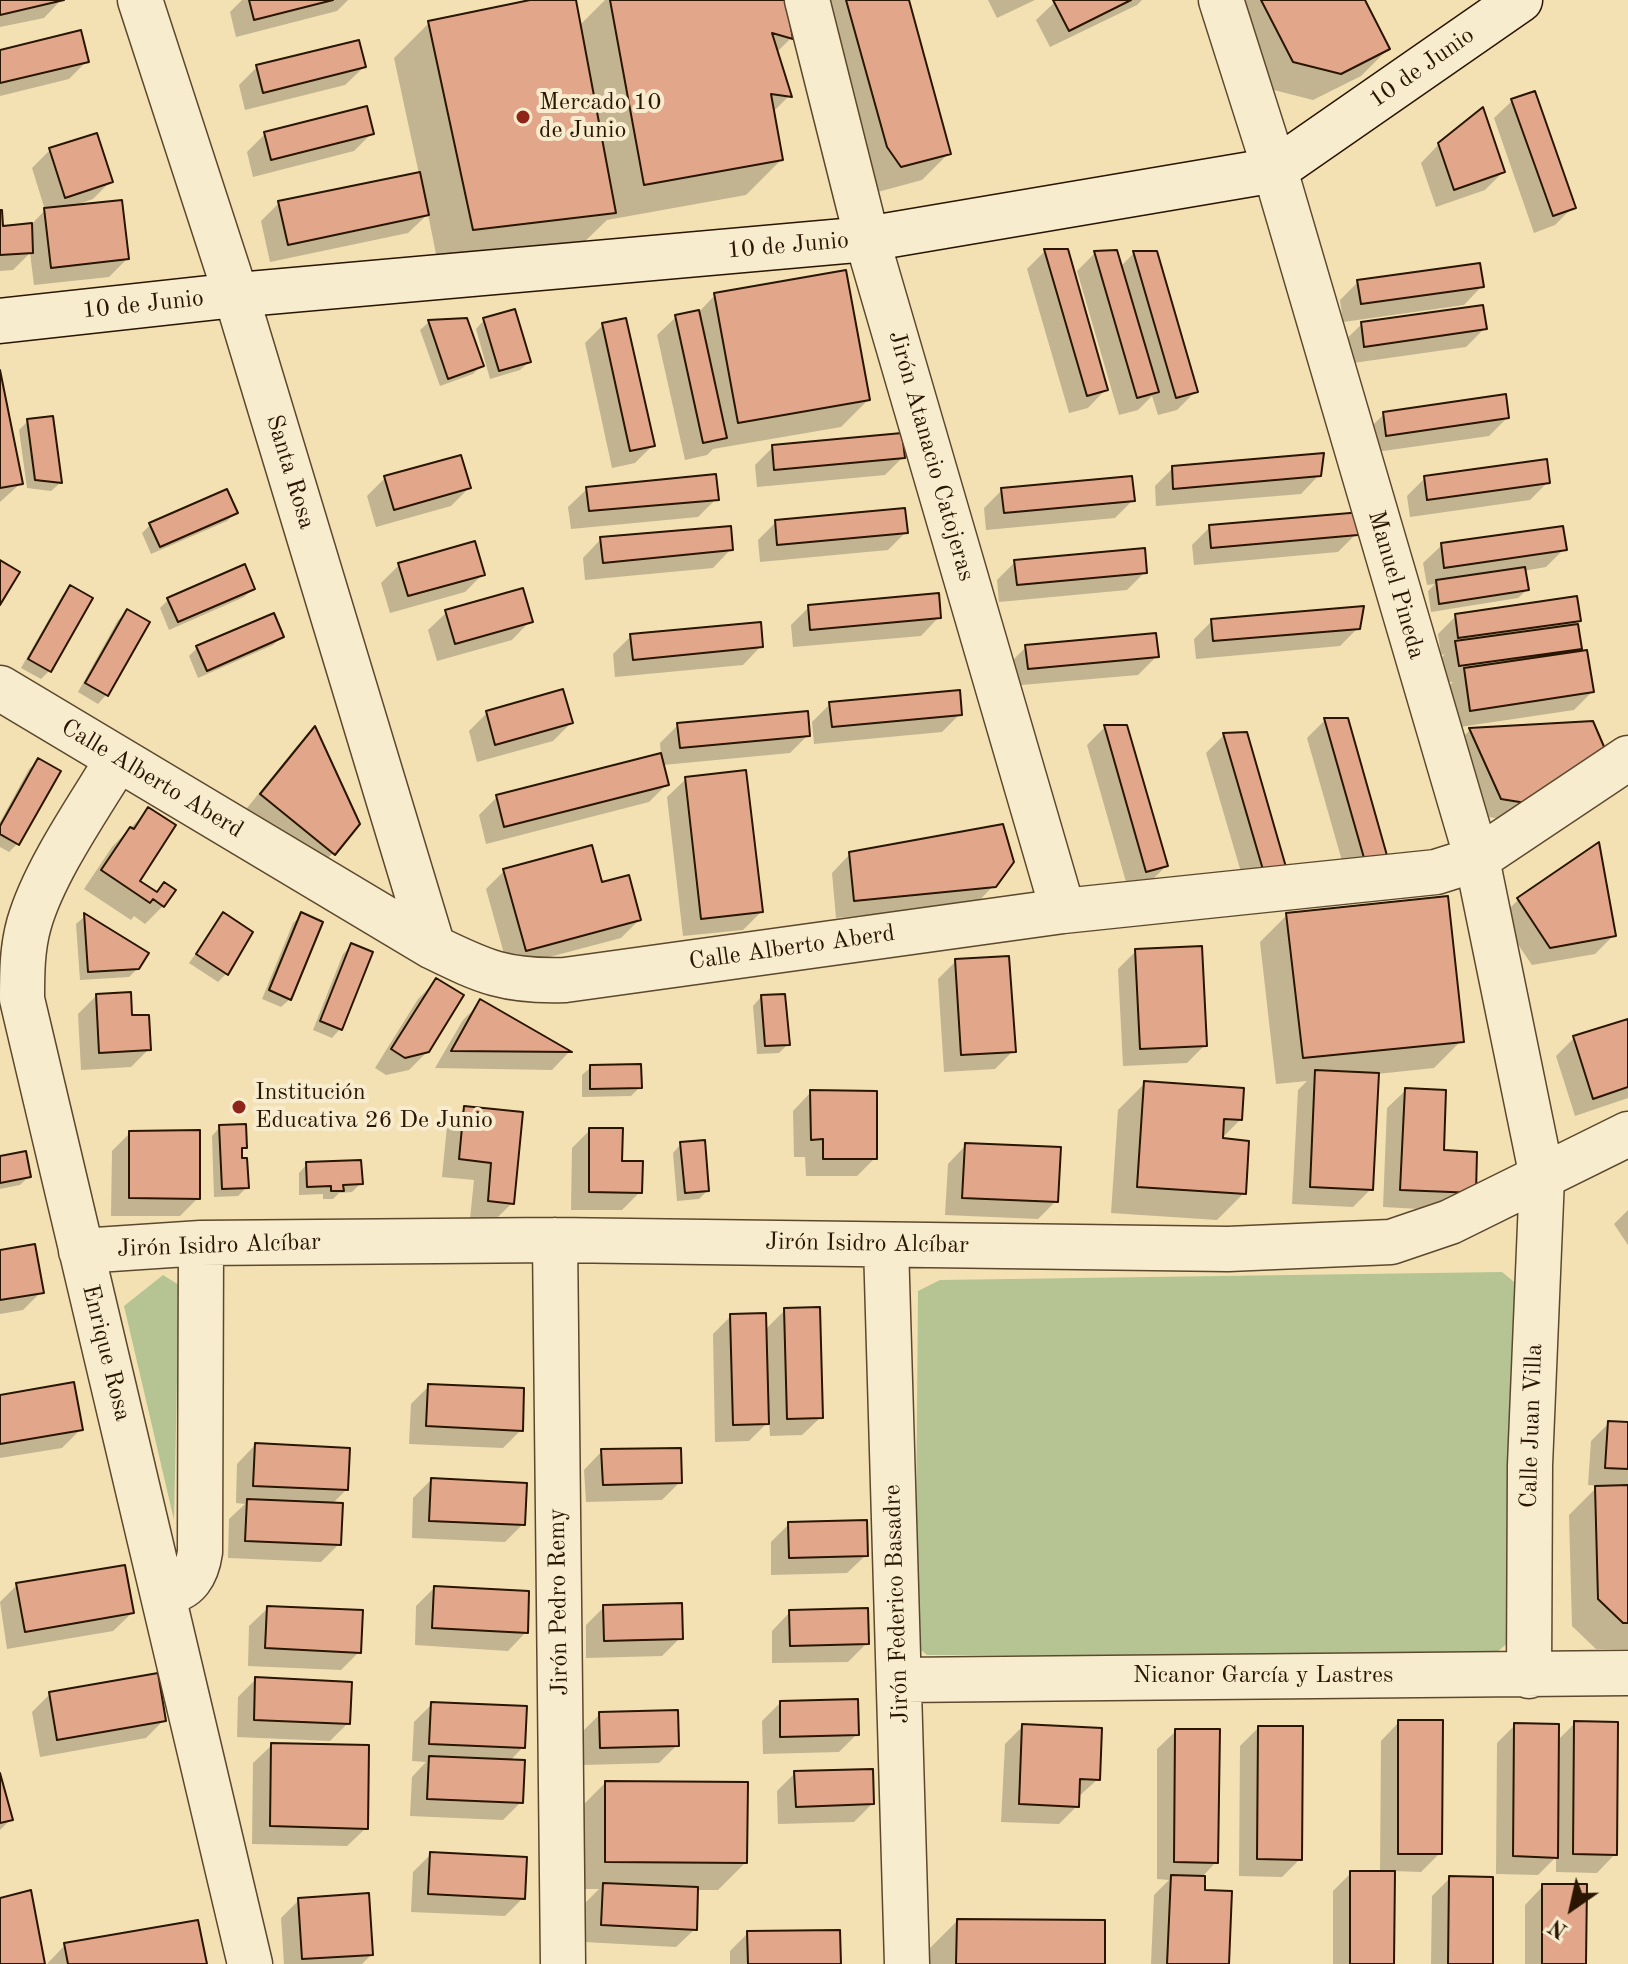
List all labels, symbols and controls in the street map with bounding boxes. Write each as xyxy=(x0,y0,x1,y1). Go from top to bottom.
street label: 10 de Junio xyxy=(1364,21,1480,115)
place label: Mercado 10 de Junio xyxy=(539,89,661,145)
marker: Mercado 10 de Junio xyxy=(514,108,532,126)
street label: 10 de Junio xyxy=(726,226,850,266)
street label: 10 de Junio xyxy=(81,284,205,326)
street label: Jirón Atanacio Catojeras xyxy=(881,328,981,584)
street label: Santa Rosa xyxy=(259,411,321,533)
street label: Manuel Pineda xyxy=(1361,507,1431,663)
street label: Calle Alberto Aberd xyxy=(56,713,248,845)
street label: Calle Alberto Aberd xyxy=(687,919,897,977)
place label: Institución Educativa 26 De Junio xyxy=(255,1079,493,1135)
marker: Institución Educativa 26 De Junio xyxy=(230,1098,248,1116)
street label: Jirón Isidro Alcíbar xyxy=(117,1228,321,1264)
street label: Jirón Isidro Alcíbar xyxy=(765,1228,969,1260)
street label: Enrique Rosa xyxy=(75,1282,137,1424)
street label: Calle Juan Villa xyxy=(1515,1343,1549,1509)
street label: Jirón Federico Basadre xyxy=(878,1484,916,1724)
street label: Jirón Pedro Remy xyxy=(543,1508,575,1696)
street label: Nicanor García y Lastres xyxy=(1133,1662,1393,1690)
north arrow xyxy=(1532,1868,1612,1948)
text: N xyxy=(1545,1914,1572,1942)

